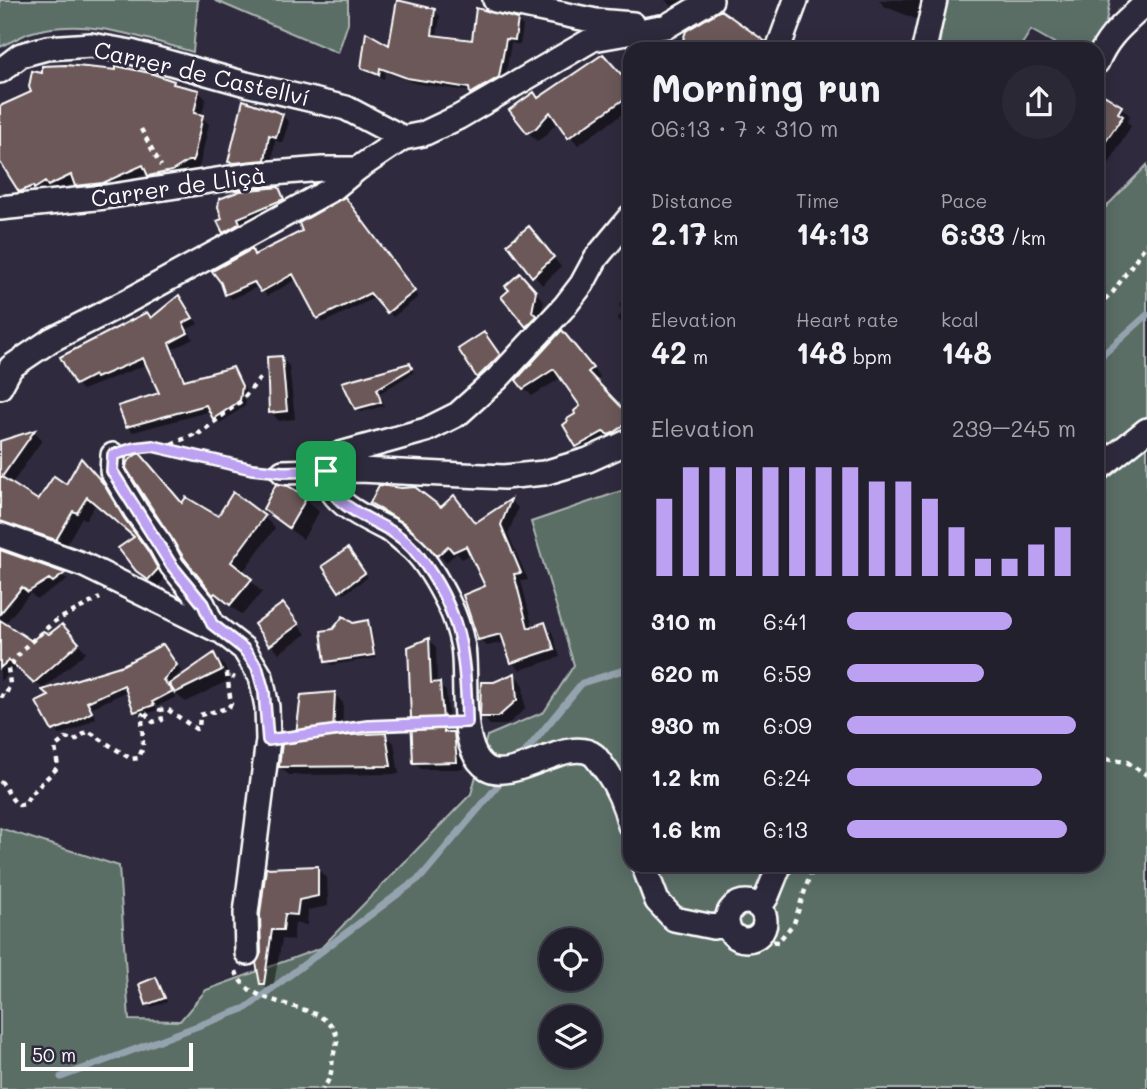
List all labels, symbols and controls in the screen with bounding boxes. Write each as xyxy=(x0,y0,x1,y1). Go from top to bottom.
street label: Carrer de Castellví xyxy=(91,34,313,112)
text: Morning run xyxy=(651,62,881,112)
button: share xyxy=(1002,65,1076,139)
text: 06:13 · 7 × 310 m xyxy=(651,113,838,143)
street label: Carrer de Lliçà xyxy=(89,159,267,213)
text: Distance xyxy=(651,188,733,213)
text: Time xyxy=(796,188,839,213)
text: Pace xyxy=(941,188,987,213)
text: 2.17 xyxy=(651,213,707,253)
text: 14:13 xyxy=(796,213,869,253)
text: 6:33 xyxy=(941,213,1005,253)
text: km xyxy=(707,225,738,250)
text: /km xyxy=(1005,225,1046,250)
text: Elevation xyxy=(651,307,736,332)
text: Heart rate xyxy=(796,307,899,332)
text: kcal xyxy=(941,307,979,332)
text: 42 xyxy=(651,332,687,372)
text: 148 xyxy=(796,332,847,372)
text: 148 xyxy=(941,332,992,372)
text: m xyxy=(687,344,708,369)
text: bpm xyxy=(847,344,892,369)
text: Elevation xyxy=(651,413,754,443)
text: 239–245 m xyxy=(952,413,1076,443)
pin xyxy=(296,441,356,501)
icon: arrive xyxy=(307,452,345,490)
text: 310 m xyxy=(651,606,716,636)
text: 6:41 xyxy=(763,606,808,636)
text: 620 m xyxy=(651,658,719,688)
text: 6:59 xyxy=(763,658,811,688)
text: 930 m xyxy=(651,710,720,740)
text: 6:09 xyxy=(763,710,812,740)
text: 1.2 km xyxy=(651,762,720,792)
text: 6:24 xyxy=(763,762,810,792)
text: 1.6 km xyxy=(651,814,721,844)
text: 6:13 xyxy=(763,814,808,844)
map controls xyxy=(539,928,602,1068)
button: locate xyxy=(539,928,602,991)
button: layers xyxy=(539,1005,602,1068)
scale bar xyxy=(21,1040,192,1072)
text: 50 m xyxy=(32,1042,76,1067)

